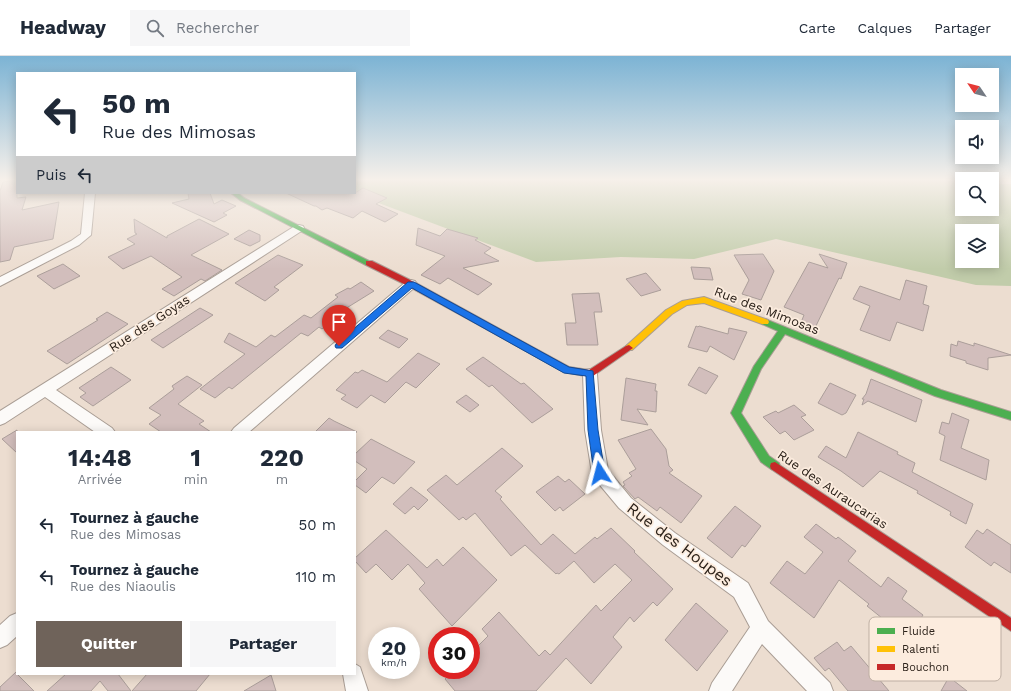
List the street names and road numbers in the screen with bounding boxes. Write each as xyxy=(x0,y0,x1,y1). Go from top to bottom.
street label: Rue des Mimosas xyxy=(712,284,822,337)
street label: Rue des Goyas xyxy=(106,292,193,355)
street label: Rue des Auraucarias xyxy=(775,447,891,532)
street label: Rue des Houpes xyxy=(623,499,736,590)

